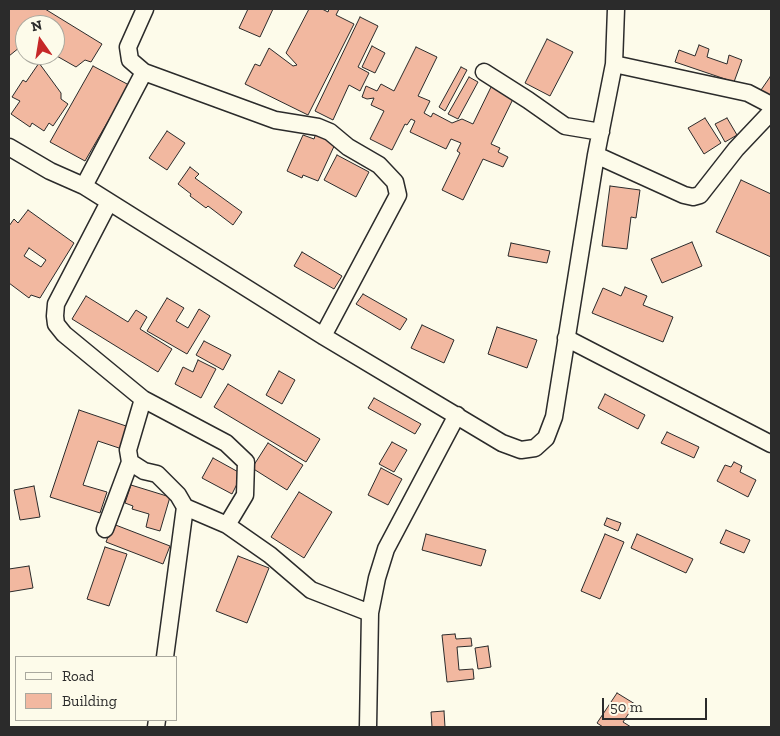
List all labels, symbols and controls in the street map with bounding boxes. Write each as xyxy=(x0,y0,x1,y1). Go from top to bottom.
north arrow xyxy=(15,15,65,65)
text: N xyxy=(30,16,44,35)
legend xyxy=(15,656,178,721)
text: Road xyxy=(62,667,94,685)
scale bar xyxy=(605,688,710,720)
text: Building xyxy=(62,692,117,710)
text: 50 m xyxy=(610,698,643,716)

